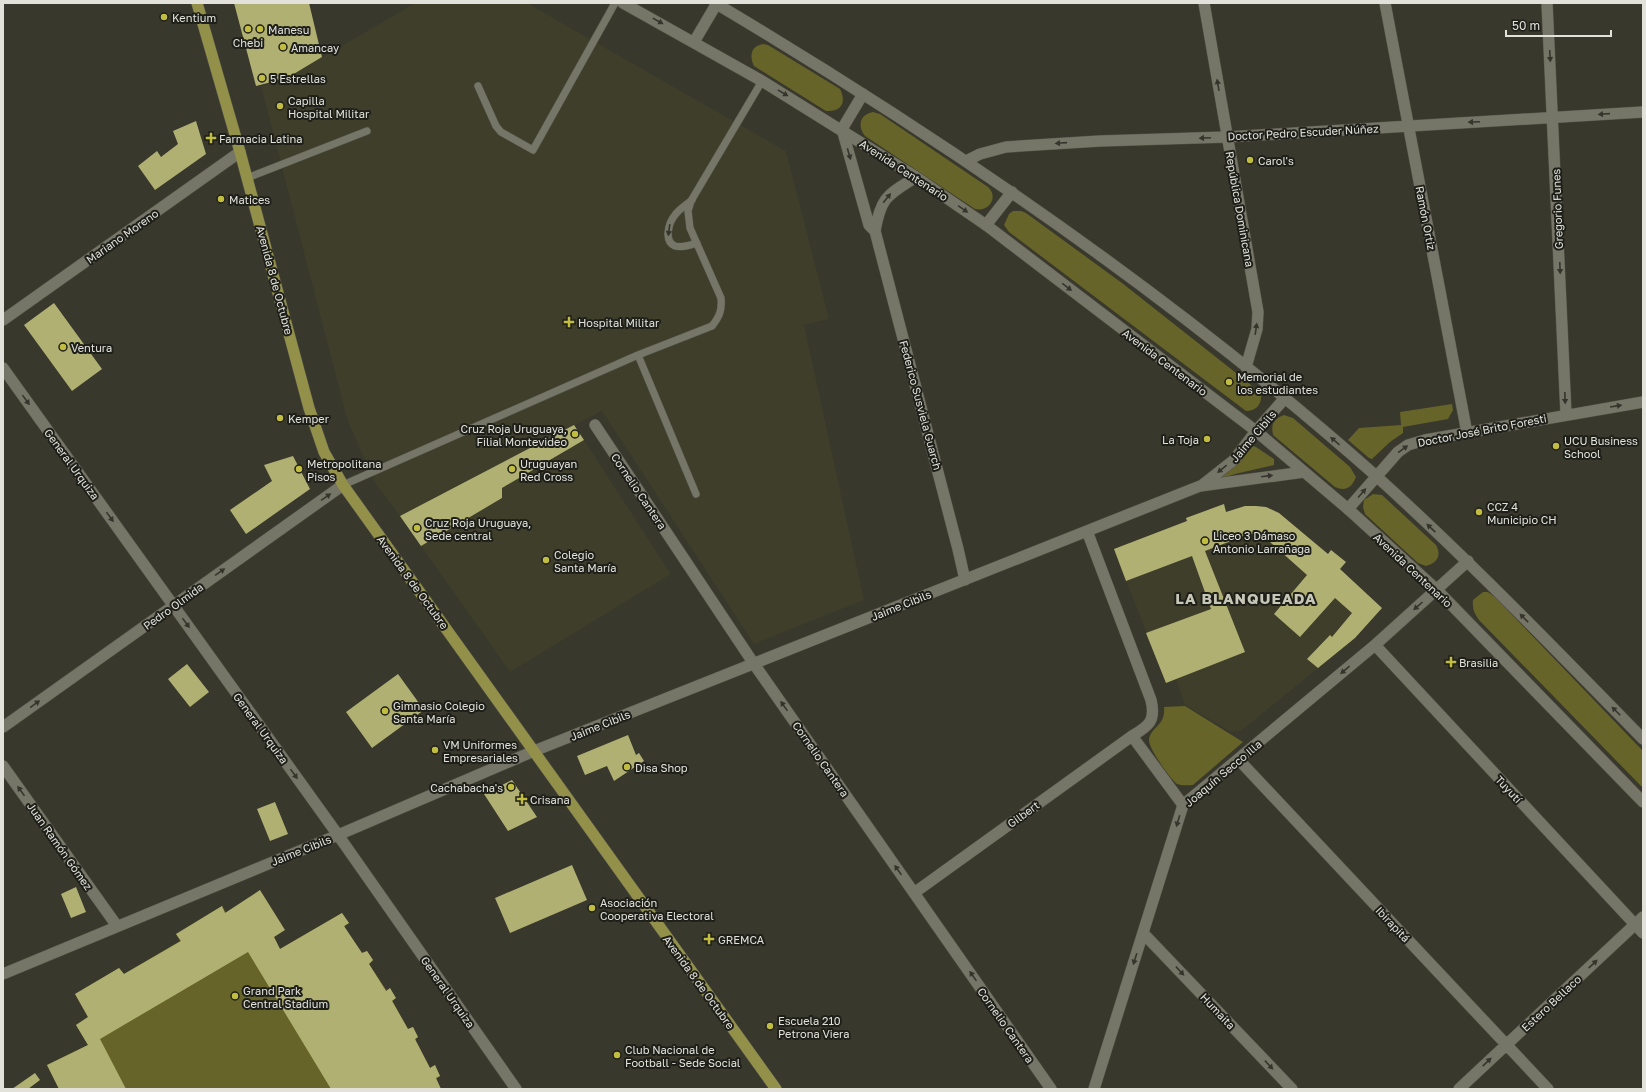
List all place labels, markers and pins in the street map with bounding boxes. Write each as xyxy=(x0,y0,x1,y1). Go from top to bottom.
place label: Kentium xyxy=(172,11,216,24)
marker: Kentium xyxy=(159,12,169,22)
place label: Manesu xyxy=(268,23,309,36)
marker: Chebi xyxy=(243,24,253,34)
marker: Manesu xyxy=(255,24,265,34)
place label: Chebi xyxy=(233,36,263,49)
place label: Amancay xyxy=(291,41,339,54)
marker: Amancay xyxy=(278,42,288,52)
place label: 5 Estrellas xyxy=(270,72,326,85)
marker: 5 Estrellas xyxy=(257,73,267,83)
place label: Capilla Hospital Militar xyxy=(288,94,370,120)
marker: Capilla Hospital Militar xyxy=(275,101,285,111)
place label: Farmacia Latina xyxy=(219,132,303,145)
marker: Farmacia Latina xyxy=(206,133,216,143)
place label: Carol's xyxy=(1258,154,1294,167)
marker: Carol's xyxy=(1245,155,1255,165)
place label: Matices xyxy=(229,193,270,206)
marker: Matices xyxy=(216,194,226,204)
marker: Hospital Militar xyxy=(563,316,575,328)
place label: Hospital Militar xyxy=(578,316,660,329)
place label: Ventura xyxy=(71,341,112,354)
marker: Ventura xyxy=(58,342,68,352)
place label: Memorial de los estudiantes xyxy=(1237,370,1318,396)
marker: Memorial de los estudiantes xyxy=(1224,377,1234,387)
place label: Kemper xyxy=(288,412,330,425)
marker: Kemper xyxy=(275,413,285,423)
place label: Cruz Roja Uruguaya, Filial Montevideo xyxy=(461,422,567,448)
marker: Cruz Roja Uruguaya, Filial Montevideo xyxy=(570,429,580,439)
place label: La Toja xyxy=(1162,433,1199,446)
marker: La Toja xyxy=(1202,434,1212,444)
place label: UCU Business School xyxy=(1564,434,1638,460)
marker: UCU Business School xyxy=(1551,441,1561,451)
place label: Metropolitana Pisos xyxy=(307,457,381,483)
place label: Uruguayan Red Cross xyxy=(520,457,577,483)
marker: Metropolitana Pisos xyxy=(294,464,304,474)
marker: Uruguayan Red Cross xyxy=(507,464,517,474)
place label: CCZ 4 Municipio CH xyxy=(1487,500,1557,526)
marker: CCZ 4 Municipio CH xyxy=(1474,507,1484,517)
place label: Cruz Roja Uruguaya, Sede central xyxy=(425,516,531,542)
marker: Cruz Roja Uruguaya, Sede central xyxy=(412,523,422,533)
place label: Liceo 3 Dámaso Antonio Larrañaga xyxy=(1213,529,1310,555)
marker: Liceo 3 Dámaso Antonio Larrañaga xyxy=(1200,536,1210,546)
place label: Colegio Santa María xyxy=(554,548,616,574)
marker: Colegio Santa María xyxy=(541,555,551,565)
place label: Brasilia xyxy=(1459,656,1498,669)
marker: Brasilia xyxy=(1446,657,1456,667)
place label: Gimnasio Colegio Santa María xyxy=(393,699,485,725)
marker: Gimnasio Colegio Santa María xyxy=(380,706,390,716)
place label: VM Uniformes Empresariales xyxy=(443,738,518,764)
marker: VM Uniformes Empresariales xyxy=(430,745,440,755)
place label: Disa Shop xyxy=(635,761,688,774)
marker: Disa Shop xyxy=(622,762,632,772)
place label: Cachabacha's xyxy=(430,781,503,794)
marker: Cachabacha's xyxy=(506,782,516,792)
place label: Crisana xyxy=(530,793,570,806)
marker: Crisana xyxy=(517,794,527,804)
place label: Asociación Cooperativa Electoral xyxy=(600,896,714,922)
marker: Asociación Cooperativa Electoral xyxy=(587,903,597,913)
marker: GREMCA xyxy=(703,933,715,945)
place label: GREMCA xyxy=(718,933,765,946)
place label: Grand Park Central Stadium xyxy=(243,984,328,1010)
marker: Grand Park Central Stadium xyxy=(230,991,240,1001)
place label: Escuela 210 Petrona Viera xyxy=(778,1014,849,1040)
marker: Escuela 210 Petrona Viera xyxy=(765,1021,775,1031)
place label: Club Nacional de Football - Sede Social xyxy=(625,1043,741,1069)
marker: Club Nacional de Football - Sede Social xyxy=(612,1050,622,1060)

